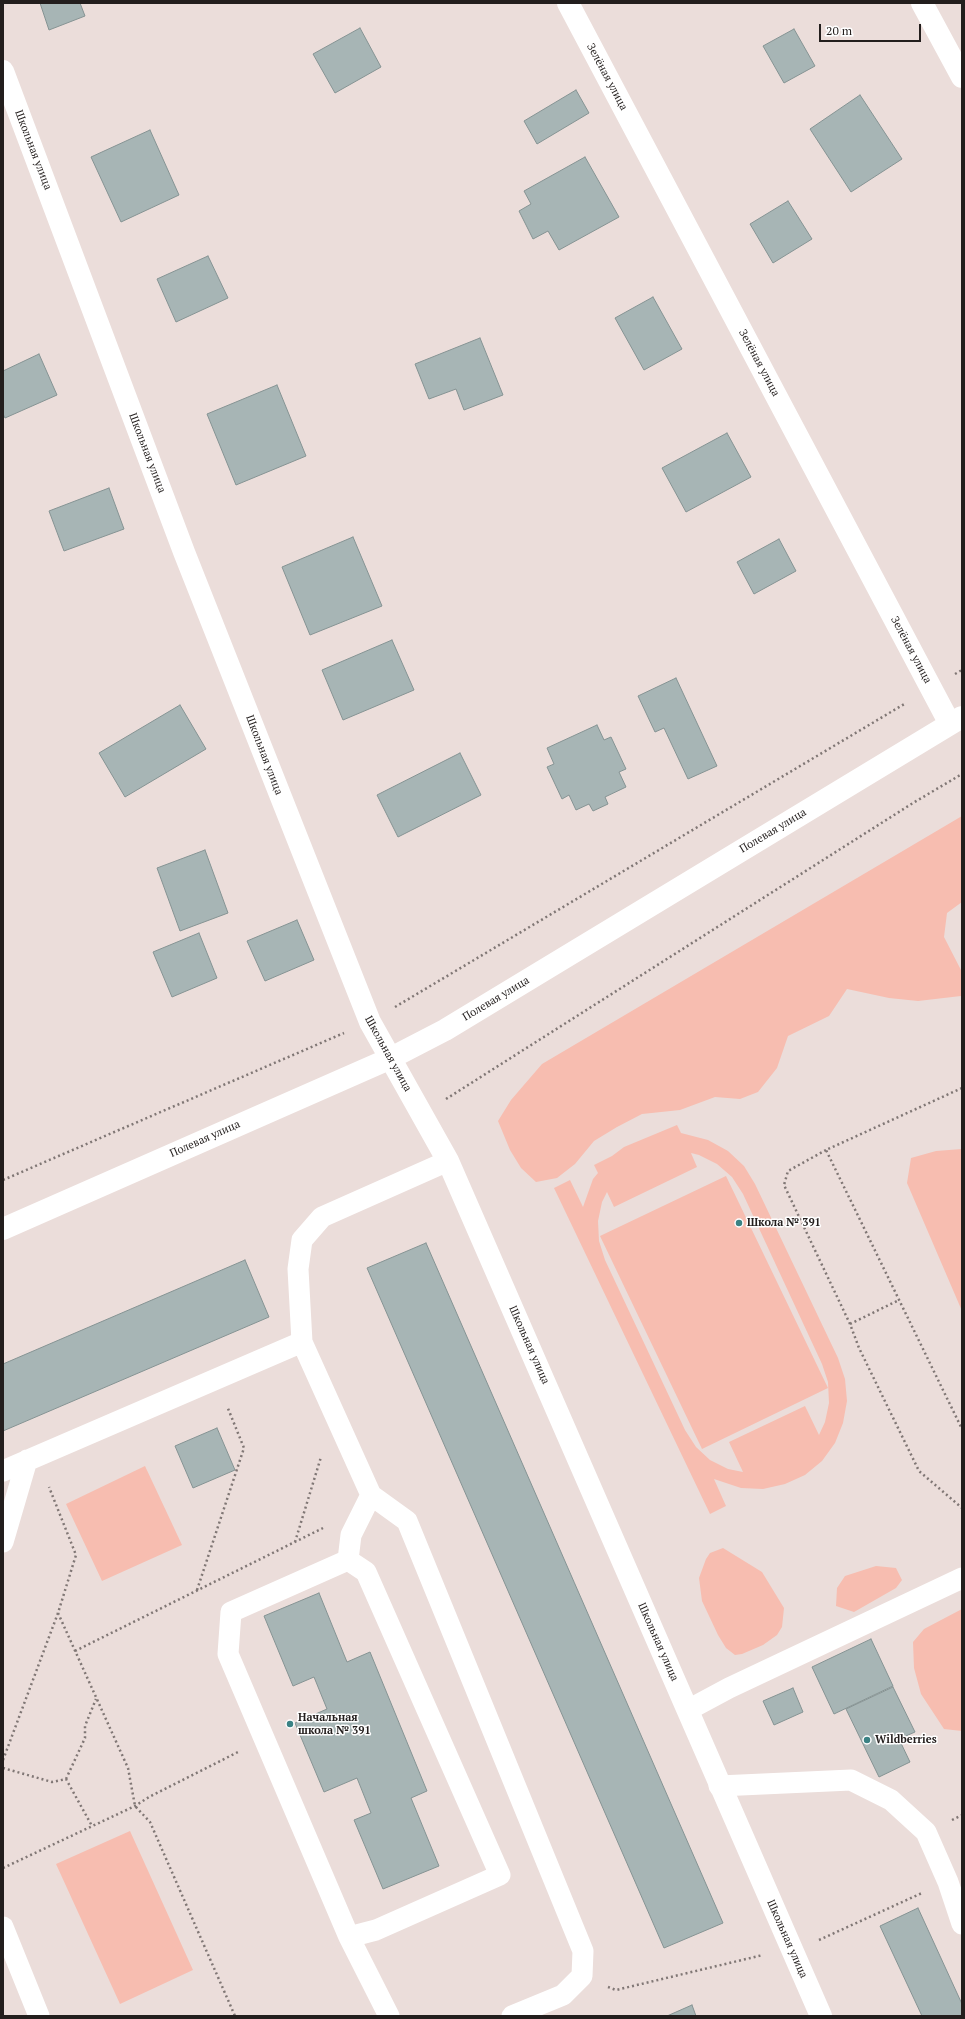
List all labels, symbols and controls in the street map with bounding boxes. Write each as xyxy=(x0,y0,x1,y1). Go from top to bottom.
scale bar xyxy=(821,16,923,42)
text: 20 m xyxy=(826,23,852,38)
street label: Зелёная улица xyxy=(584,41,630,113)
street label: Школьная улица xyxy=(12,108,54,192)
street label: Зелёная улица xyxy=(736,327,782,399)
street label: Школьная улица xyxy=(126,411,168,495)
street label: Зелёная улица xyxy=(888,614,934,686)
street label: Школьная улица xyxy=(243,713,285,797)
street label: Полевая улица xyxy=(737,806,809,856)
street label: Полевая улица xyxy=(460,974,532,1024)
street label: Школьная улица xyxy=(362,1014,414,1094)
street label: Полевая улица xyxy=(168,1118,242,1160)
place label: Школа № 391 xyxy=(747,1216,821,1230)
marker: Школа № 391 xyxy=(734,1218,744,1228)
street label: Школьная улица xyxy=(506,1304,552,1386)
street label: Школьная улица xyxy=(635,1601,681,1683)
place label: Начальная школа № 391 xyxy=(298,1711,371,1737)
marker: Начальная школа № 391 xyxy=(285,1719,295,1729)
place label: Wildberries xyxy=(875,1733,937,1747)
marker: Wildberries xyxy=(862,1735,872,1745)
street label: Школьная улица xyxy=(764,1898,810,1980)

